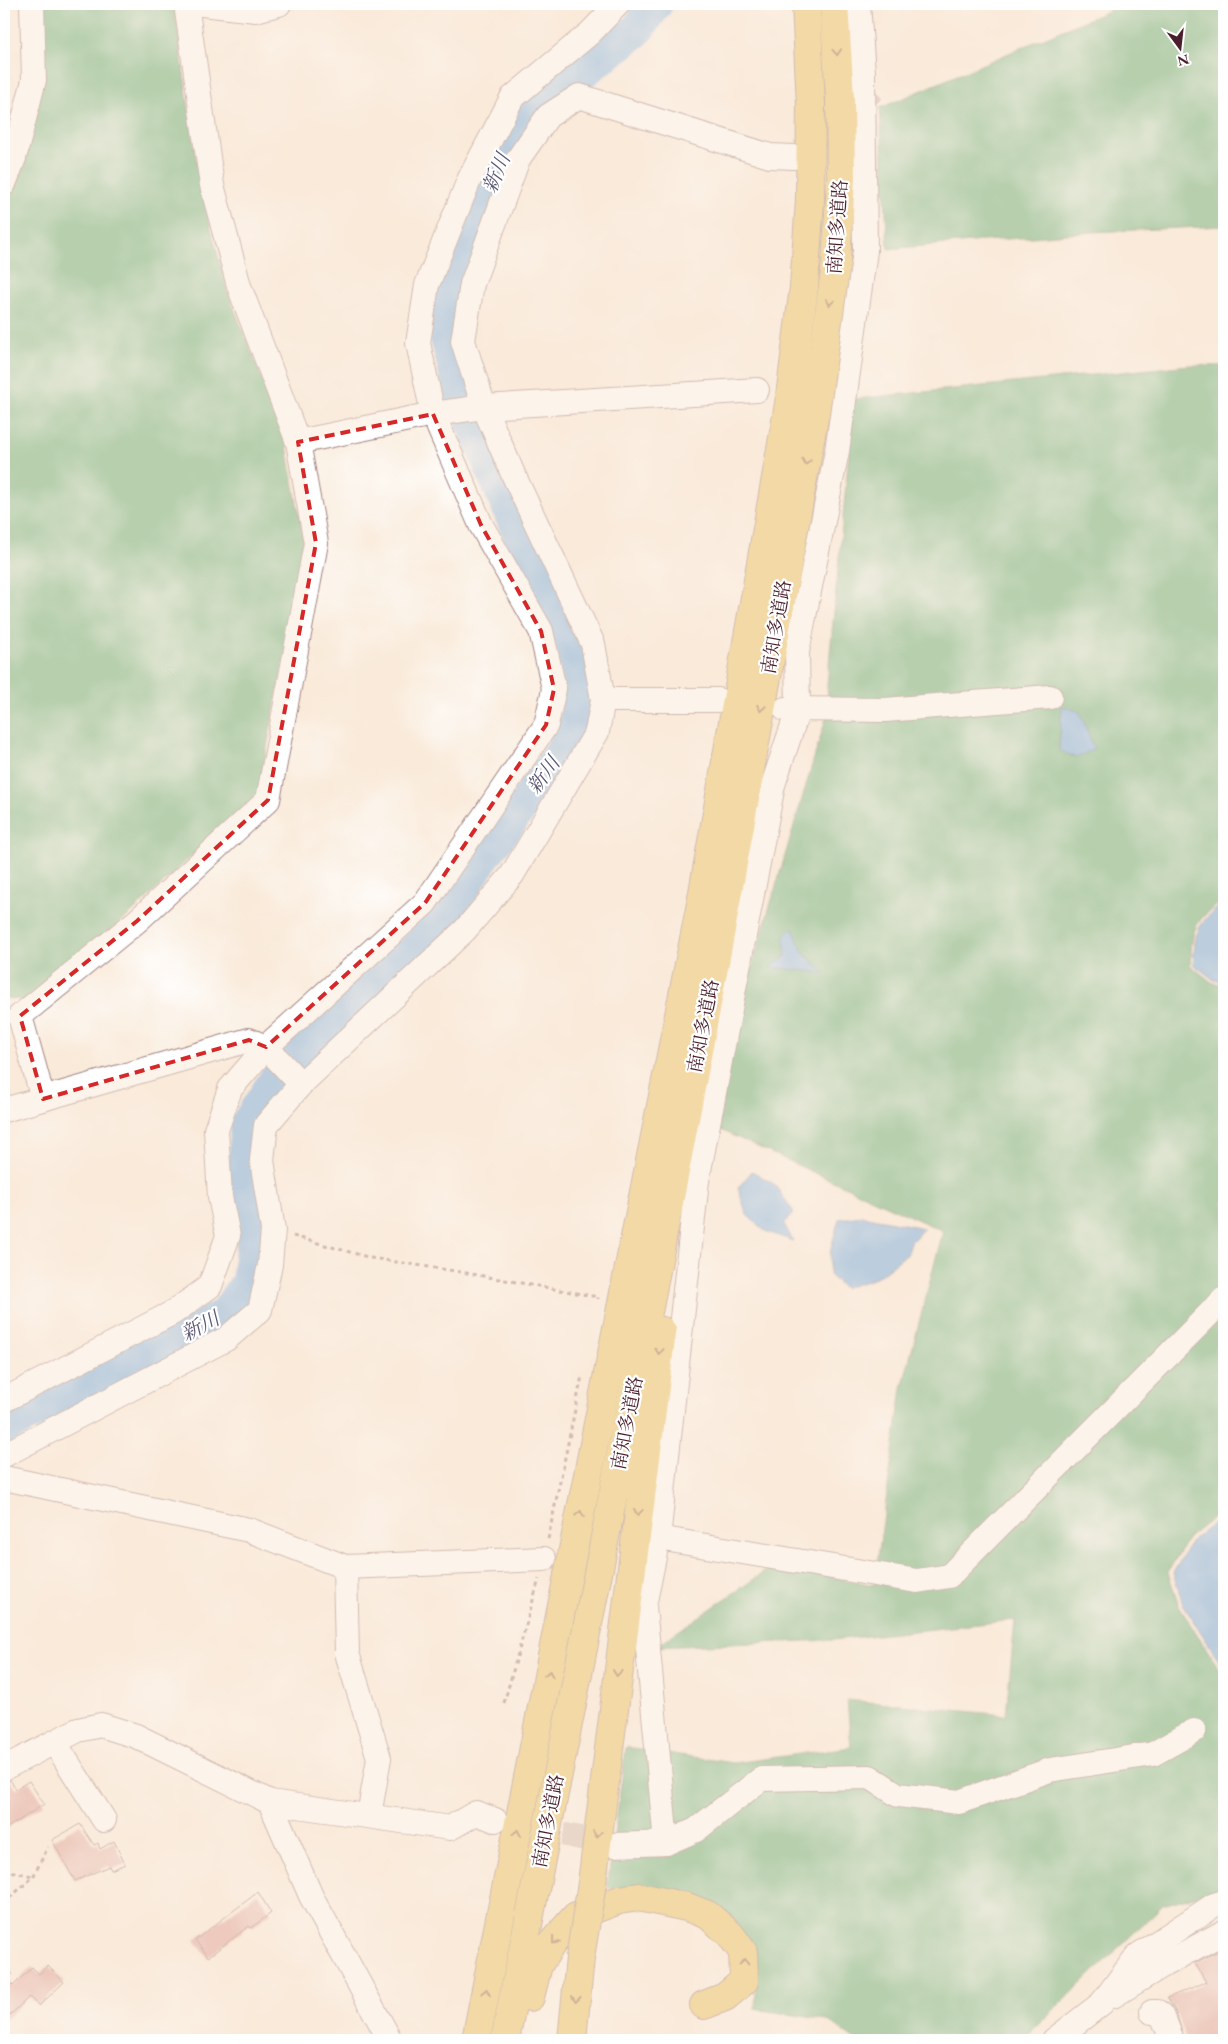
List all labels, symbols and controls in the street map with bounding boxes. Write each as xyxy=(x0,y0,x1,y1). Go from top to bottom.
north arrow xyxy=(1156,22,1206,72)
one-way arrow xyxy=(831,49,842,57)
text: N xyxy=(1175,50,1191,71)
water label: 新川 xyxy=(476,148,517,196)
street label: 南知多道路 xyxy=(821,179,853,275)
one-way arrow xyxy=(826,297,836,306)
one-way arrow xyxy=(801,458,811,467)
street label: 南知多道路 xyxy=(755,578,797,676)
one-way arrow xyxy=(757,704,767,713)
water label: 新川 xyxy=(521,750,566,799)
street label: 南知多道路 xyxy=(682,977,724,1075)
water label: 新川 xyxy=(176,1304,226,1347)
one-way arrow xyxy=(654,1347,665,1355)
street label: 南知多道路 xyxy=(606,1374,648,1472)
one-way arrow xyxy=(633,1507,643,1516)
one-way arrow xyxy=(574,1510,585,1519)
one-way arrow xyxy=(543,1669,553,1678)
one-way arrow xyxy=(613,1669,623,1677)
street label: 南知多道路 xyxy=(527,1772,569,1870)
one-way arrow xyxy=(512,1829,522,1837)
one-way arrow xyxy=(593,1830,603,1839)
one-way arrow xyxy=(551,1936,560,1945)
one-way arrow xyxy=(738,1958,749,1966)
one-way arrow xyxy=(480,1988,490,1997)
one-way arrow xyxy=(571,1996,582,2004)

